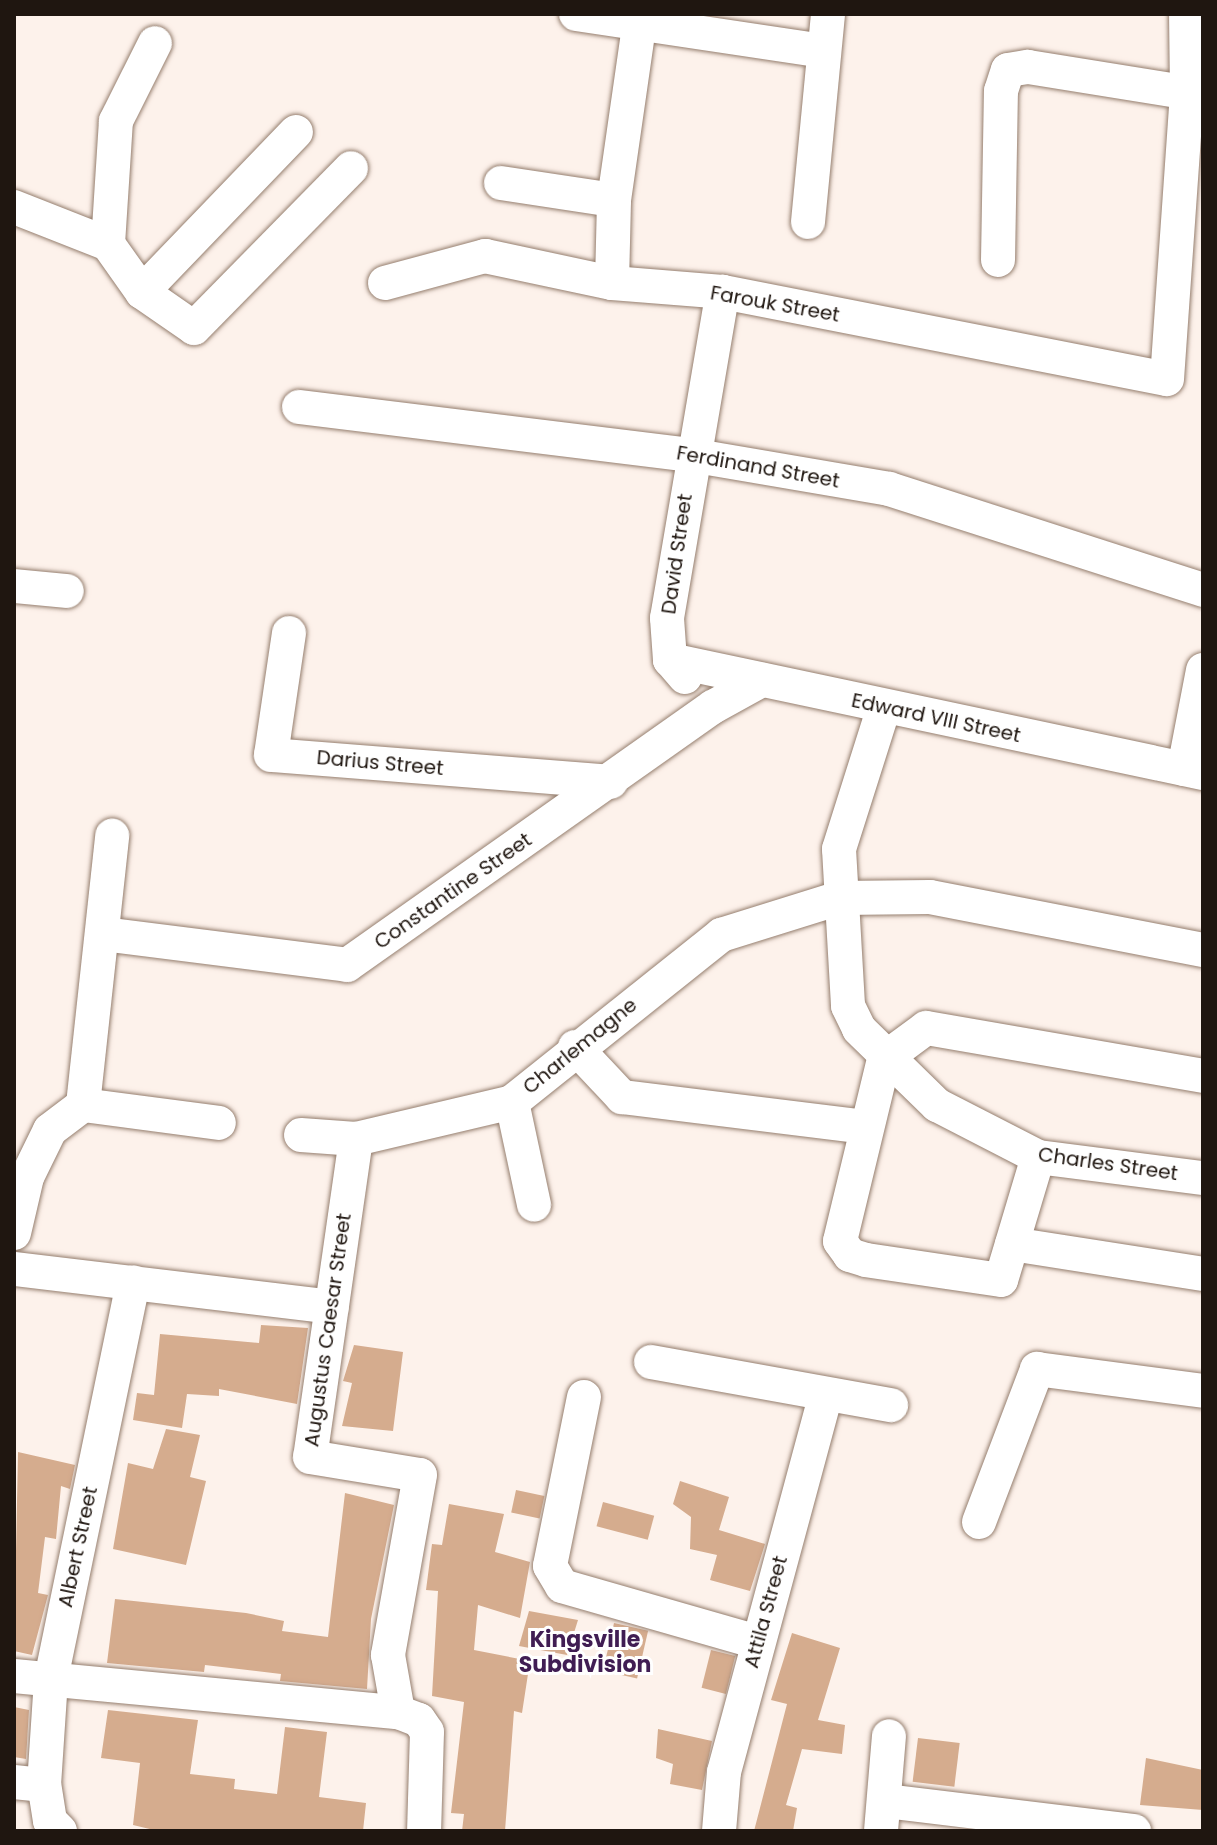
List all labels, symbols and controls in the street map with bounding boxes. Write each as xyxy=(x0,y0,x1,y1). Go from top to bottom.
street label: Farouk Street xyxy=(708,281,842,327)
street label: Ferdinand Street xyxy=(675,441,841,493)
street label: David Street xyxy=(657,492,697,616)
street label: Edward VIII Street xyxy=(849,688,1023,748)
street label: Darius Street xyxy=(316,746,444,780)
street label: Constantine Street xyxy=(370,828,536,954)
street label: Charlemagne xyxy=(518,993,642,1099)
street label: Charles Street xyxy=(1037,1142,1179,1186)
street label: Augustus Caesar Street xyxy=(300,1212,356,1448)
street label: Albert Street xyxy=(53,1484,103,1610)
street label: Attila Street xyxy=(739,1553,793,1671)
district label: Kingsville Subdivision xyxy=(519,1626,651,1678)

